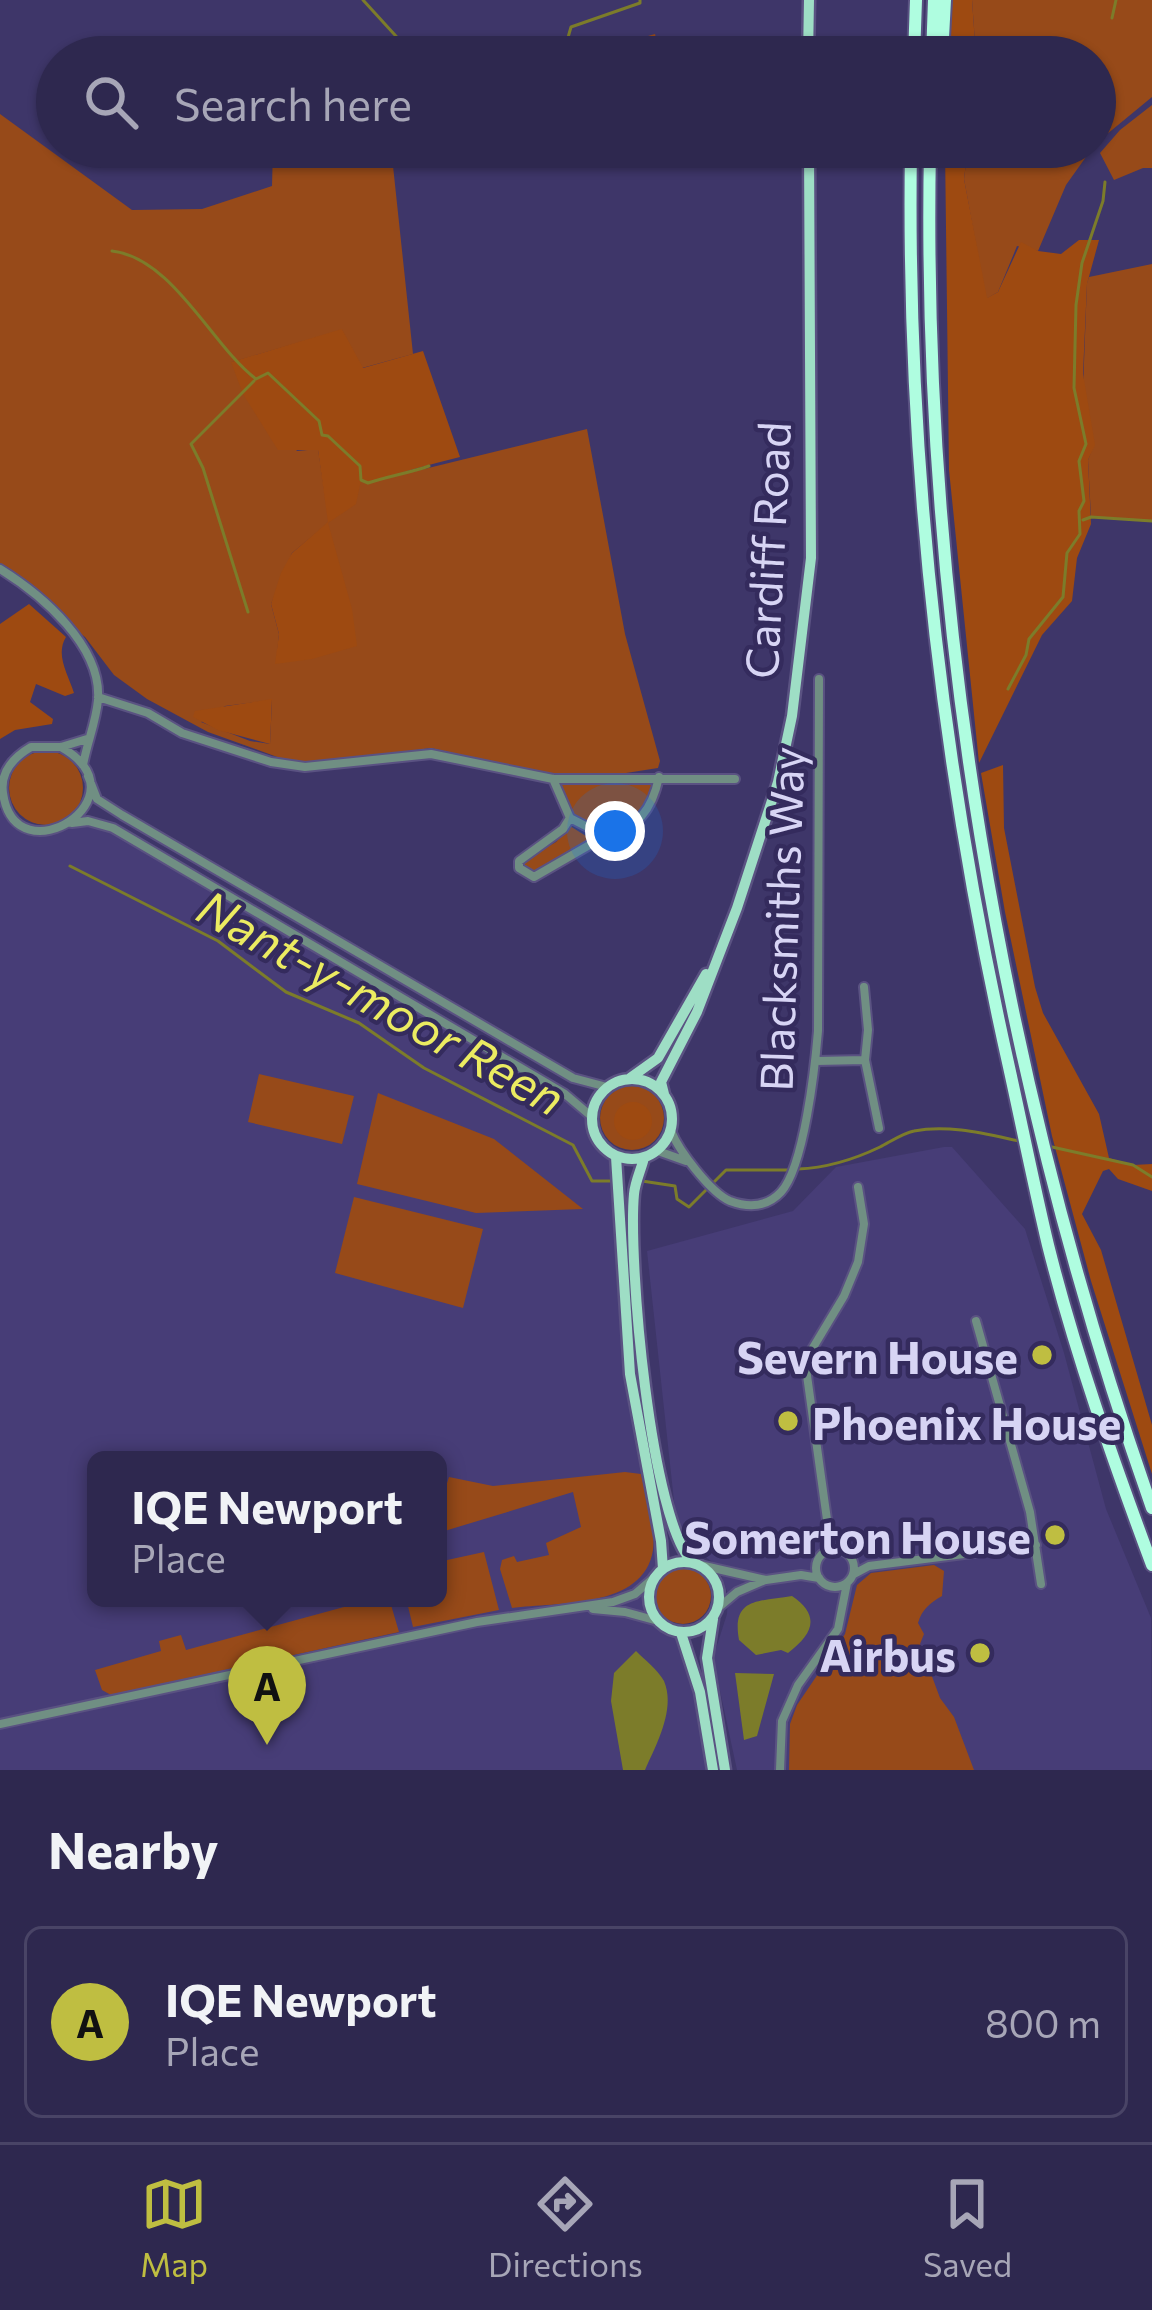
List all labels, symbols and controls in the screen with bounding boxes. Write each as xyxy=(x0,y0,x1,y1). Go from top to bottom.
search box xyxy=(36,36,1116,168)
icon: search xyxy=(78,69,144,135)
text: Search here xyxy=(174,75,412,130)
street label: Cardiff Road xyxy=(732,420,800,680)
street label: Blacksmiths Way xyxy=(746,746,814,1092)
your location xyxy=(585,801,645,861)
water label: Nant-y-moor Reen xyxy=(188,876,576,1126)
place label: Severn House xyxy=(737,1328,1018,1383)
marker: Severn House xyxy=(1029,1342,1055,1368)
place label: Phoenix House xyxy=(812,1394,1122,1449)
marker: Phoenix House xyxy=(775,1408,801,1434)
popup xyxy=(87,1451,447,1607)
text: IQE Newport xyxy=(131,1478,403,1533)
place label: Somerton House xyxy=(684,1508,1031,1563)
marker: Somerton House xyxy=(1042,1522,1068,1548)
text: Place xyxy=(131,1533,226,1581)
place label: Airbus xyxy=(819,1626,956,1681)
marker: Airbus xyxy=(967,1640,993,1666)
pin: A xyxy=(228,1646,306,1745)
text: Nearby xyxy=(48,1817,218,1880)
text: IQE Newport xyxy=(165,1971,436,2026)
text: A xyxy=(76,1998,104,2046)
text: 800 m xyxy=(985,1998,1101,2046)
text: Place xyxy=(165,2026,260,2074)
tab: Map xyxy=(140,2171,208,2284)
tab: Directions xyxy=(488,2171,643,2284)
tab: Saved xyxy=(923,2171,1012,2284)

